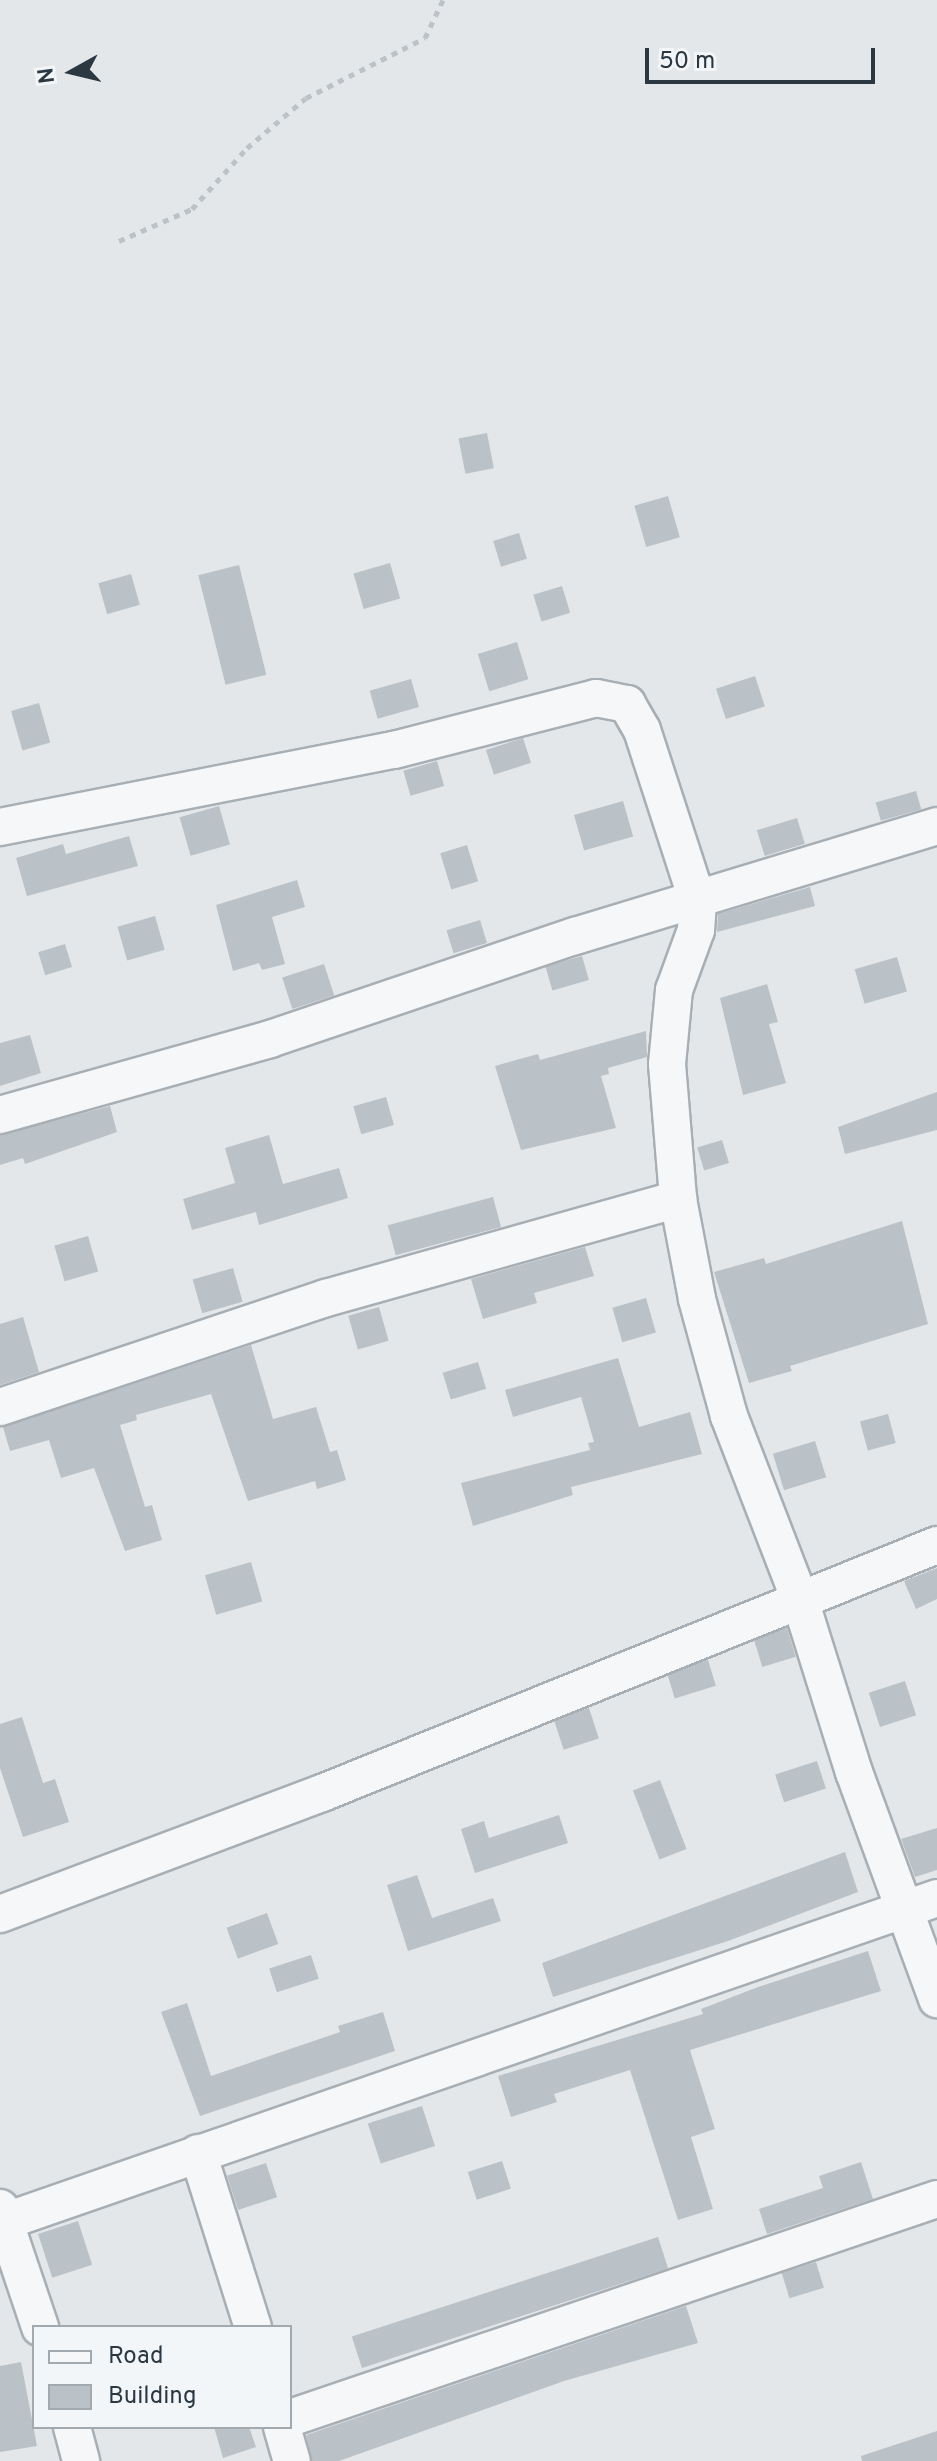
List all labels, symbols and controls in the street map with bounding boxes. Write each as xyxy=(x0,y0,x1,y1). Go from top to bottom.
north arrow xyxy=(32,32,112,112)
scale bar xyxy=(649,32,879,82)
text: 50 m xyxy=(659,47,715,77)
text: N xyxy=(33,66,62,85)
legend xyxy=(32,2325,292,2429)
text: Road xyxy=(108,2342,164,2372)
text: Building xyxy=(108,2382,197,2412)

